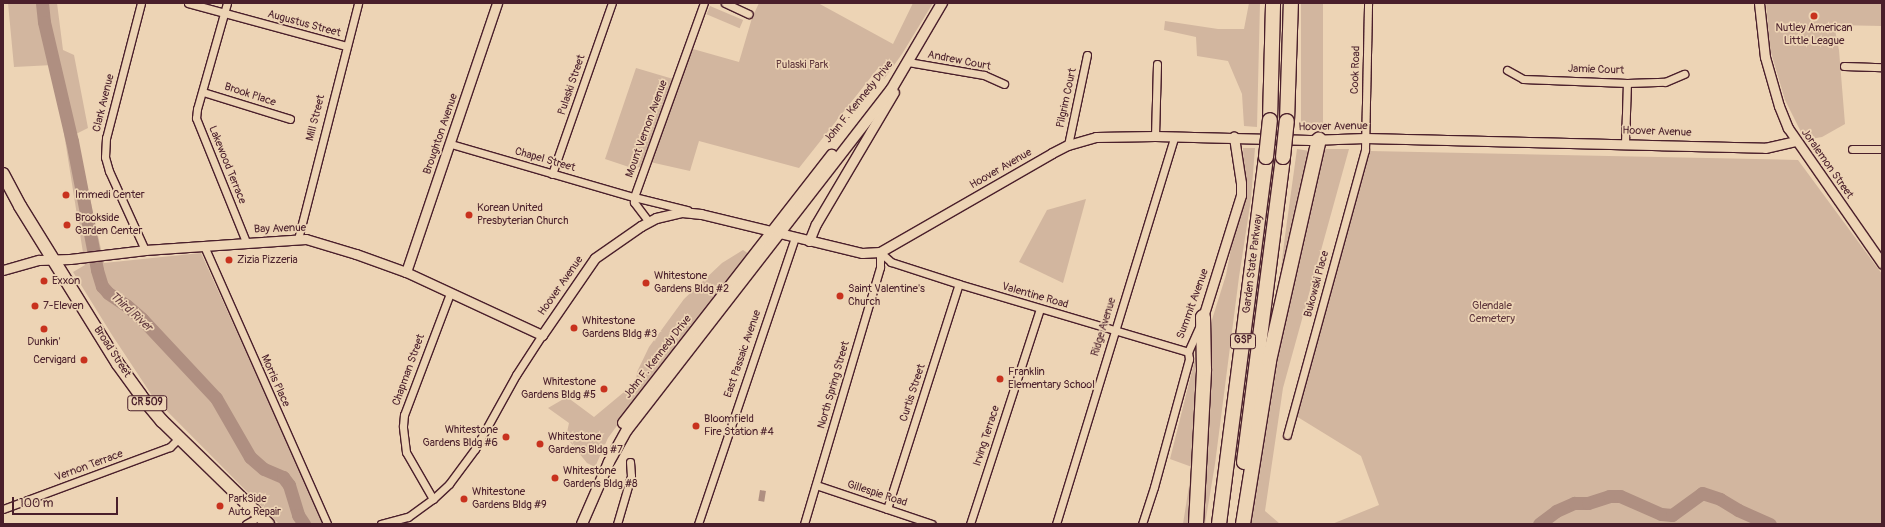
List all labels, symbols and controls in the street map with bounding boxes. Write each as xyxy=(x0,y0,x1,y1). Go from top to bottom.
street label: Augustus Street xyxy=(266,8,342,40)
marker: Nutley American Little League xyxy=(1809,11,1819,21)
place label: Nutley American Little League xyxy=(1775,22,1853,48)
street label: Cook Road xyxy=(1349,46,1363,94)
street label: Andrew Court xyxy=(926,48,992,74)
street label: Pulaski Street xyxy=(556,53,588,117)
park label: Pulaski Park xyxy=(776,58,828,72)
street label: John F. Kennedy Drive xyxy=(822,58,896,146)
street label: Jamie Court xyxy=(1568,62,1624,78)
street label: Pilgrim Court xyxy=(1054,67,1080,129)
street label: Clark Avenue xyxy=(90,73,118,133)
street label: Mount Vernon Avenue xyxy=(623,78,671,180)
street label: Brook Place xyxy=(223,80,277,110)
street label: Broughton Avenue xyxy=(421,92,461,176)
street label: Mill Street xyxy=(304,93,328,143)
street label: Hoover Avenue xyxy=(1298,120,1368,134)
street label: Lakewood Terrace xyxy=(205,124,249,206)
street label: Hoover Avenue xyxy=(1622,124,1692,140)
street label: Joralemon Street xyxy=(1798,127,1856,201)
street label: Chapel Street xyxy=(513,145,577,175)
street label: Hoover Avenue xyxy=(968,146,1034,192)
place label: Immedi Center xyxy=(75,188,145,202)
marker: Immedi Center xyxy=(60,189,72,201)
place label: Korean United Presbyterian Church xyxy=(477,202,568,228)
marker: Korean United Presbyterian Church xyxy=(464,210,474,220)
place label: Brookside Garden Center xyxy=(75,212,142,238)
street label: Garden State Parkway xyxy=(1240,214,1266,314)
marker: Brookside Garden Center xyxy=(62,220,72,230)
street label: Bay Avenue xyxy=(254,221,306,237)
street label: Bukowski Place xyxy=(1302,249,1332,319)
place label: Zizia Pizzeria xyxy=(237,253,298,267)
street label: Hoover Avenue xyxy=(536,254,586,318)
marker: Zizia Pizzeria xyxy=(224,255,234,265)
street label: Summit Avenue xyxy=(1174,267,1212,341)
place label: Whitestone Gardens Bldg #2 xyxy=(654,270,729,296)
place label: Exxon xyxy=(52,274,80,288)
marker: Exxon xyxy=(39,276,49,286)
marker: Whitestone Gardens Bldg #2 xyxy=(641,278,651,288)
street label: Valentine Road xyxy=(1000,280,1070,312)
place label: Saint Valentine's Church xyxy=(848,283,925,309)
water label: Third River xyxy=(107,289,155,335)
marker: Saint Valentine's Church xyxy=(835,291,845,301)
street label: Ridge Avenue xyxy=(1089,296,1119,358)
place label: 7-Eleven xyxy=(43,299,84,313)
park label: Glendale Cemetery xyxy=(1469,300,1515,326)
marker: 7-Eleven xyxy=(30,301,40,311)
street label: East Passaic Avenue xyxy=(722,308,764,400)
street label: John F. Kennedy Drive xyxy=(621,313,695,401)
place label: Whitestone Gardens Bldg #3 xyxy=(582,315,657,341)
marker: Whitestone Gardens Bldg #3 xyxy=(569,323,579,333)
marker: Dunkin' xyxy=(39,324,49,334)
street label: Broad Street xyxy=(91,324,133,380)
street label: Chapman Street xyxy=(390,332,428,408)
road number: GSP xyxy=(1230,333,1256,349)
place label: Dunkin' xyxy=(27,335,61,349)
street label: North Spring Street xyxy=(815,340,853,430)
place label: Cervigard xyxy=(33,353,76,367)
street label: Morris Place xyxy=(258,353,292,409)
marker: Cervigard xyxy=(79,355,89,365)
street label: Curtis Street xyxy=(897,363,929,423)
place label: Franklin Elementary School xyxy=(1008,366,1095,392)
marker: Franklin Elementary School xyxy=(995,374,1005,384)
place label: Whitestone Gardens Bldg #5 xyxy=(521,376,596,402)
marker: Whitestone Gardens Bldg #5 xyxy=(599,384,609,394)
road number: CR 509 xyxy=(127,395,167,411)
street label: Irving Terrace xyxy=(971,404,1003,468)
place label: Bloomfield Fire Station #4 xyxy=(704,413,774,439)
marker: Bloomfield Fire Station #4 xyxy=(691,421,701,431)
place label: Whitestone Gardens Bldg #6 xyxy=(423,424,498,450)
place label: Whitestone Gardens Bldg #7 xyxy=(548,431,623,457)
marker: Whitestone Gardens Bldg #6 xyxy=(501,432,511,442)
marker: Whitestone Gardens Bldg #7 xyxy=(535,439,545,449)
street label: Vernon Terrace xyxy=(53,448,125,484)
place label: Whitestone Gardens Bldg #8 xyxy=(563,465,638,491)
marker: Whitestone Gardens Bldg #8 xyxy=(550,473,560,483)
street label: Gillespie Road xyxy=(845,478,909,510)
place label: Whitestone Gardens Bldg #9 xyxy=(472,486,547,512)
scale bar xyxy=(14,489,120,515)
place label: ParkSide Auto Repair xyxy=(228,493,281,519)
marker: Whitestone Gardens Bldg #9 xyxy=(459,494,469,504)
text: 100 m xyxy=(19,496,53,511)
marker: ParkSide Auto Repair xyxy=(215,501,225,511)

